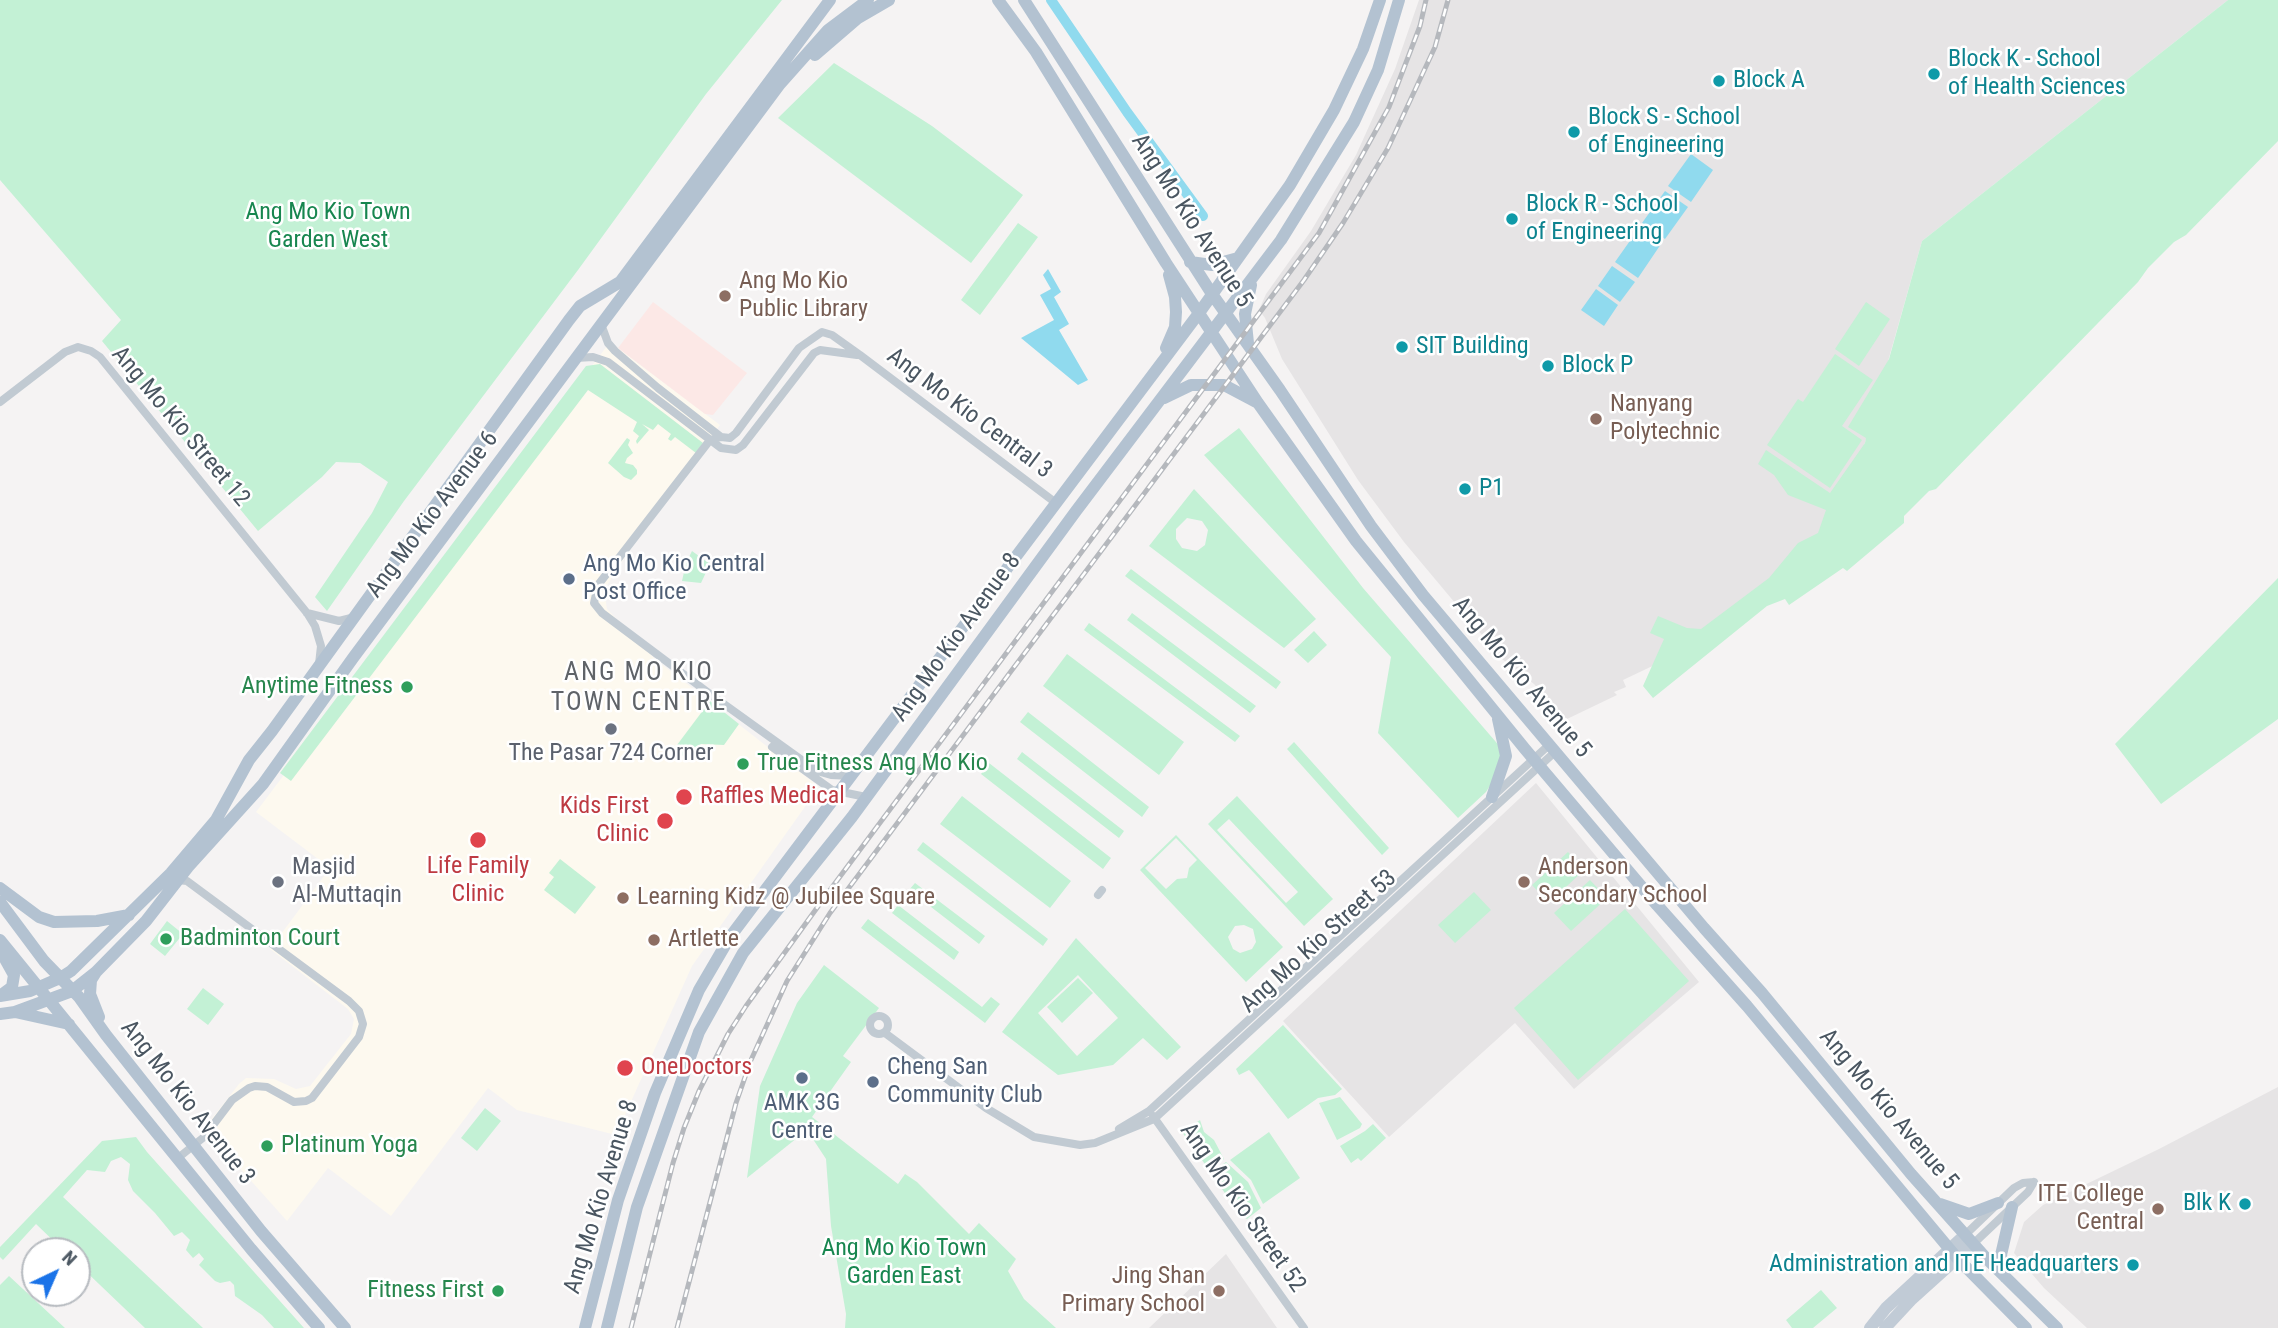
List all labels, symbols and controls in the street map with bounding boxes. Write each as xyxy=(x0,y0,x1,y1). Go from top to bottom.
place label: Block K - School of Health Sciences xyxy=(1948,46,2126,102)
marker: Block K - School of Health Sciences xyxy=(1926,66,1942,82)
place label: Block A xyxy=(1733,67,1805,95)
marker: Block A xyxy=(1711,73,1727,89)
place label: Block S - School of Engineering xyxy=(1588,104,1740,160)
marker: Block S - School of Engineering xyxy=(1566,124,1582,140)
street label: Ang Mo Kio Avenue 5 xyxy=(1124,129,1258,313)
place label: Block R - School of Engineering xyxy=(1526,191,1678,247)
park label: Ang Mo Kio Town Garden West xyxy=(245,199,411,255)
marker: Block R - School of Engineering xyxy=(1504,211,1520,227)
place label: Ang Mo Kio Public Library xyxy=(739,268,868,324)
marker: Ang Mo Kio Public Library xyxy=(717,288,733,304)
place label: SIT Building xyxy=(1416,333,1529,361)
marker: SIT Building xyxy=(1394,339,1410,355)
street label: Ang Mo Kio Street 12 xyxy=(105,341,255,513)
street label: Ang Mo Kio Central 3 xyxy=(881,342,1057,486)
place label: Block P xyxy=(1562,352,1633,380)
marker: Block P xyxy=(1540,358,1556,374)
place label: Nanyang Polytechnic xyxy=(1610,391,1720,447)
marker: Nanyang Polytechnic xyxy=(1588,411,1604,427)
street label: Ang Mo Kio Avenue 6 xyxy=(361,426,505,604)
place label: P1 xyxy=(1479,475,1504,503)
marker: P1 xyxy=(1457,481,1473,497)
street label: Ang Mo Kio Avenue 8 xyxy=(886,548,1028,728)
place label: Ang Mo Kio Central Post Office xyxy=(583,551,765,607)
marker: Ang Mo Kio Central Post Office xyxy=(561,571,577,587)
street label: Ang Mo Kio Avenue 5 xyxy=(1445,592,1597,764)
district label: ANG MO KIO TOWN CENTRE xyxy=(552,657,726,718)
place label: Anytime Fitness xyxy=(241,673,393,701)
marker: Anytime Fitness xyxy=(399,679,415,695)
marker: The Pasar 724 Corner xyxy=(603,721,619,737)
place label: The Pasar 724 Corner xyxy=(509,740,713,768)
place label: True Fitness Ang Mo Kio xyxy=(757,750,988,778)
marker: True Fitness Ang Mo Kio xyxy=(735,756,751,772)
place label: Raffles Medical xyxy=(700,783,845,811)
marker: Raffles Medical xyxy=(674,787,694,807)
place label: Kids First Clinic xyxy=(560,793,649,849)
marker: Kids First Clinic xyxy=(655,811,675,831)
marker: Life Family Clinic xyxy=(468,830,488,850)
place label: Life Family Clinic xyxy=(427,853,529,909)
place label: Masjid Al-Muttaqin xyxy=(292,854,402,910)
place label: Anderson Secondary School xyxy=(1538,854,1708,910)
street label: Ang Mo Kio Street 53 xyxy=(1235,864,1403,1020)
marker: Masjid Al-Muttaqin xyxy=(270,874,286,890)
marker: Anderson Secondary School xyxy=(1516,874,1532,890)
place label: Learning Kidz @ Jubilee Square xyxy=(637,884,935,912)
marker: Learning Kidz @ Jubilee Square xyxy=(615,890,631,906)
place label: Badminton Court xyxy=(180,925,340,953)
place label: Artlette xyxy=(668,926,739,954)
marker: Badminton Court xyxy=(158,931,174,947)
marker: Artlette xyxy=(646,932,662,948)
street label: Ang Mo Kio Avenue 3 xyxy=(114,1015,260,1191)
street label: Ang Mo Kio Avenue 5 xyxy=(1812,1024,1964,1196)
place label: OneDoctors xyxy=(641,1054,752,1082)
place label: Cheng San Community Club xyxy=(887,1054,1043,1110)
marker: OneDoctors xyxy=(615,1058,635,1078)
marker: AMK 3G Centre xyxy=(794,1070,810,1086)
marker: Cheng San Community Club xyxy=(865,1074,881,1090)
place label: AMK 3G Centre xyxy=(764,1090,840,1146)
street label: Ang Mo Kio Avenue 8 xyxy=(559,1097,645,1297)
street label: Ang Mo Kio Street 52 xyxy=(1173,1118,1311,1298)
place label: Platinum Yoga xyxy=(281,1132,418,1160)
marker: Platinum Yoga xyxy=(259,1138,275,1154)
place label: ITE College Central xyxy=(2037,1181,2144,1237)
place label: Blk K xyxy=(2183,1190,2231,1218)
marker: Blk K xyxy=(2237,1196,2253,1212)
marker: ITE College Central xyxy=(2150,1201,2166,1217)
park label: Ang Mo Kio Town Garden East xyxy=(821,1235,987,1291)
north arrow xyxy=(21,1237,91,1307)
text: N xyxy=(57,1246,82,1270)
place label: Administration and ITE Headquarters xyxy=(1769,1251,2119,1279)
marker: Administration and ITE Headquarters xyxy=(2125,1257,2141,1273)
place label: Jing Shan Primary School xyxy=(1062,1263,1205,1319)
place label: Fitness First xyxy=(367,1277,484,1305)
marker: Fitness First xyxy=(490,1283,506,1299)
marker: Jing Shan Primary School xyxy=(1211,1283,1227,1299)

